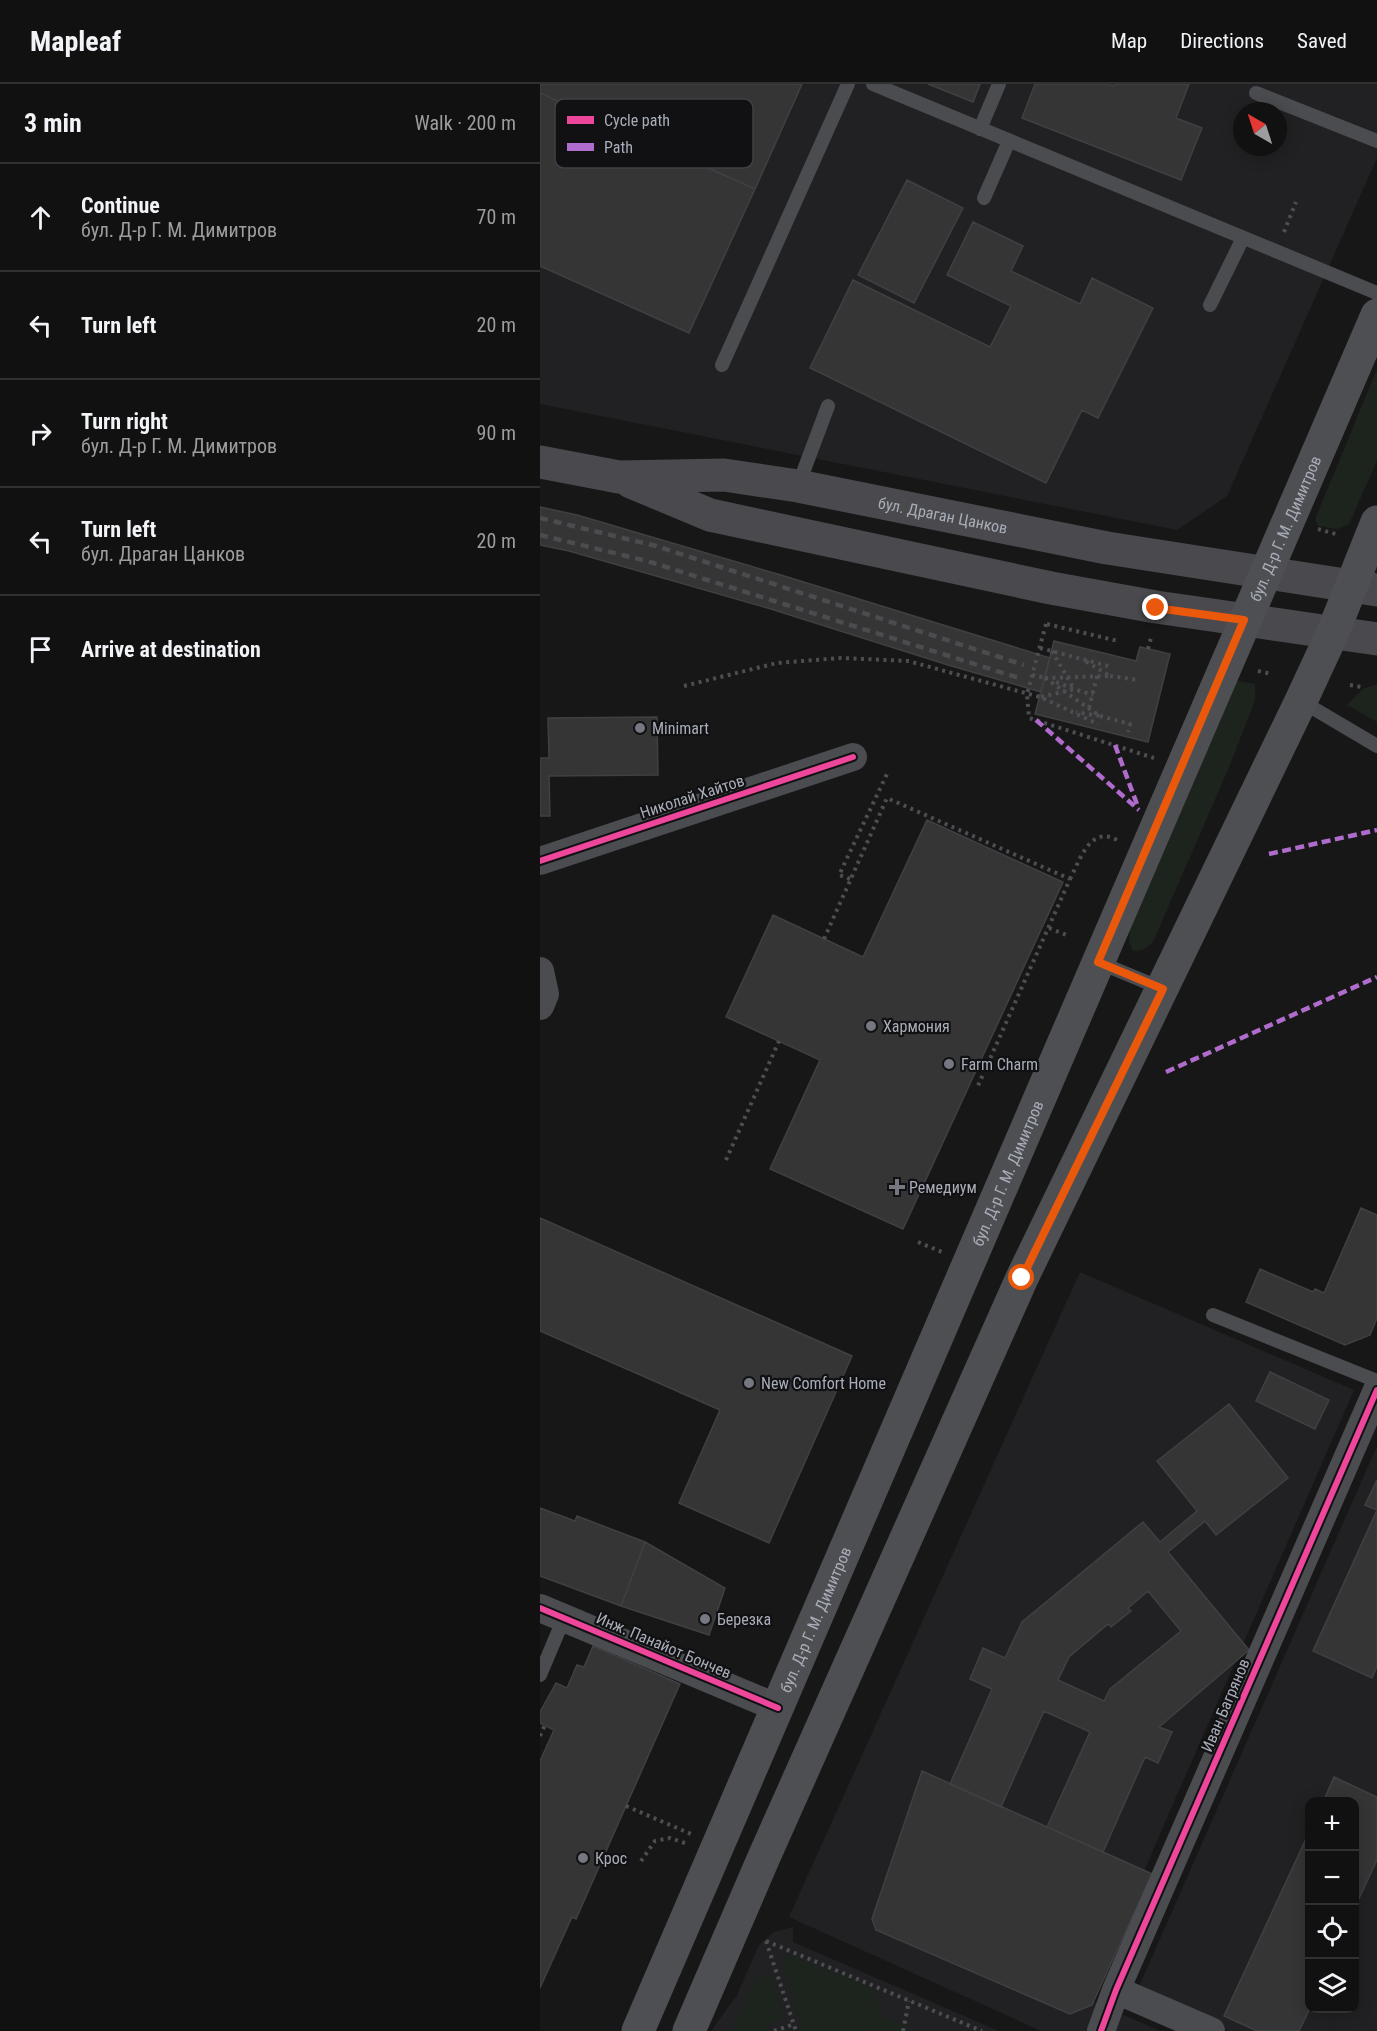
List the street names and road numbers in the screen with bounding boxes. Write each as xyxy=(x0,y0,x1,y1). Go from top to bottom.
street label: бул. Д-р Г. М. Димитров xyxy=(1246,453,1325,604)
street label: бул. Драган Цанков xyxy=(876,493,1009,538)
street label: Николай Хайтов xyxy=(638,771,747,822)
street label: бул. Д-р Г. М. Димитров xyxy=(968,1098,1048,1249)
street label: бул. Д-р Г. М. Димитров xyxy=(776,1544,855,1696)
street label: Инж. Панайот Бончев xyxy=(594,1608,734,1682)
street label: Иван Багрянов xyxy=(1197,1656,1254,1755)

